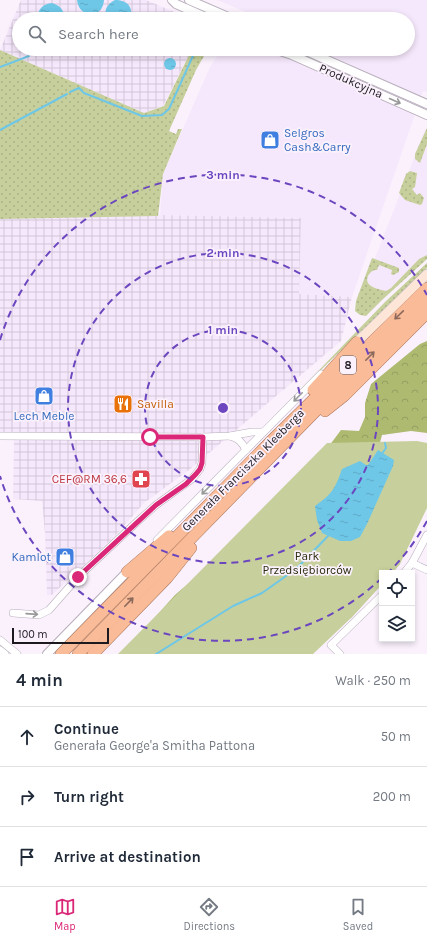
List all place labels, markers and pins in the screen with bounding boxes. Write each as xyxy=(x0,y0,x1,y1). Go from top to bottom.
place label: Selgros Cash&Carry xyxy=(284,126,351,154)
shop icon: Selgros Cash&Carry xyxy=(259,129,281,151)
shop icon: Lech Meble xyxy=(33,385,55,407)
restaurant icon: Savilla xyxy=(112,393,134,415)
place label: Savilla xyxy=(137,397,174,411)
centre of rings xyxy=(216,401,230,415)
place label: Lech Meble xyxy=(13,409,75,423)
pharmacy icon: CEF@RM 36,6 xyxy=(130,468,152,490)
place label: CEF@RM 36,6 xyxy=(52,472,127,486)
shop icon: Kamlot xyxy=(54,546,76,568)
place label: Kamlot xyxy=(11,550,51,564)

